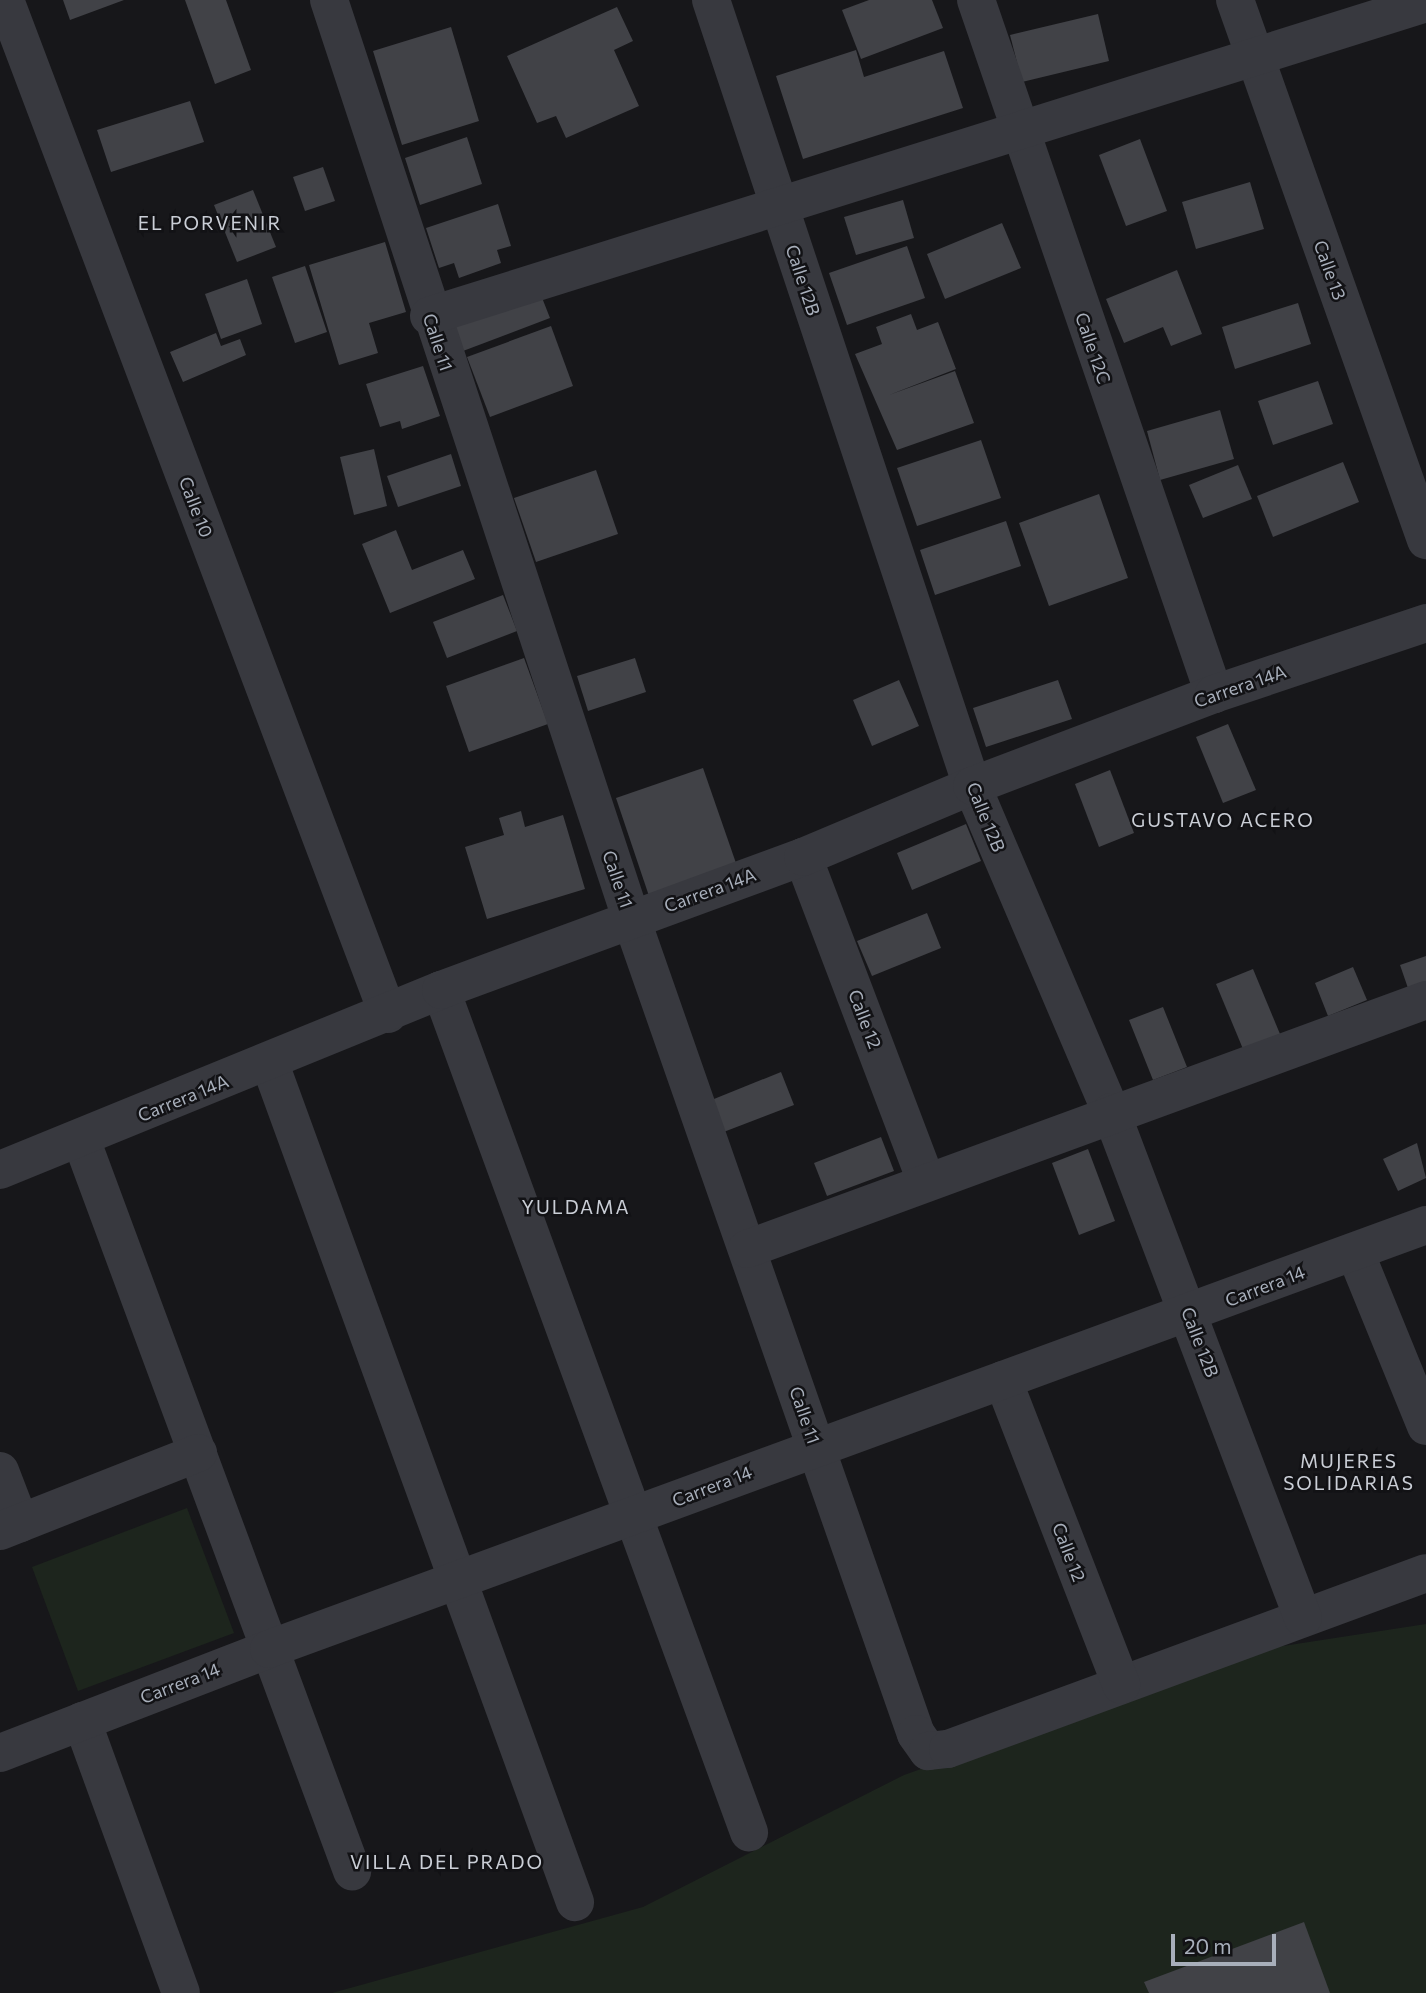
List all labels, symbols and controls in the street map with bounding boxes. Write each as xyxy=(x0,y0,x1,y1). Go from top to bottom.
district label: EL PORVENIR xyxy=(139,212,281,234)
street label: Calle 13 xyxy=(1309,237,1351,303)
street label: Calle 12B xyxy=(781,242,825,318)
street label: Calle 12C xyxy=(1071,310,1115,386)
street label: Calle 11 xyxy=(419,311,457,373)
street label: Calle 10 xyxy=(175,474,217,540)
street label: Carrera 14A xyxy=(1191,660,1289,712)
street label: Calle 12B xyxy=(962,779,1010,855)
district label: GUSTAVO ACERO xyxy=(1133,809,1313,831)
street label: Calle 11 xyxy=(598,847,638,911)
street label: Carrera 14A xyxy=(661,863,759,917)
street label: Calle 12 xyxy=(844,986,886,1052)
street label: Carrera 14A xyxy=(134,1070,232,1126)
district label: YULDAMA xyxy=(522,1196,630,1218)
street label: Carrera 14 xyxy=(1222,1261,1308,1311)
street label: Calle 12B xyxy=(1177,1304,1223,1380)
street label: Calle 11 xyxy=(785,1383,825,1447)
district label: MUJERES SOLIDARIAS xyxy=(1284,1450,1414,1494)
street label: Carrera 14 xyxy=(669,1461,755,1511)
street label: Calle 12 xyxy=(1048,1519,1090,1585)
street label: Carrera 14 xyxy=(137,1658,223,1708)
district label: VILLA DEL PRADO xyxy=(352,1851,542,1873)
scale bar xyxy=(1174,1920,1279,1964)
text: 20 m xyxy=(1184,1933,1232,1958)

